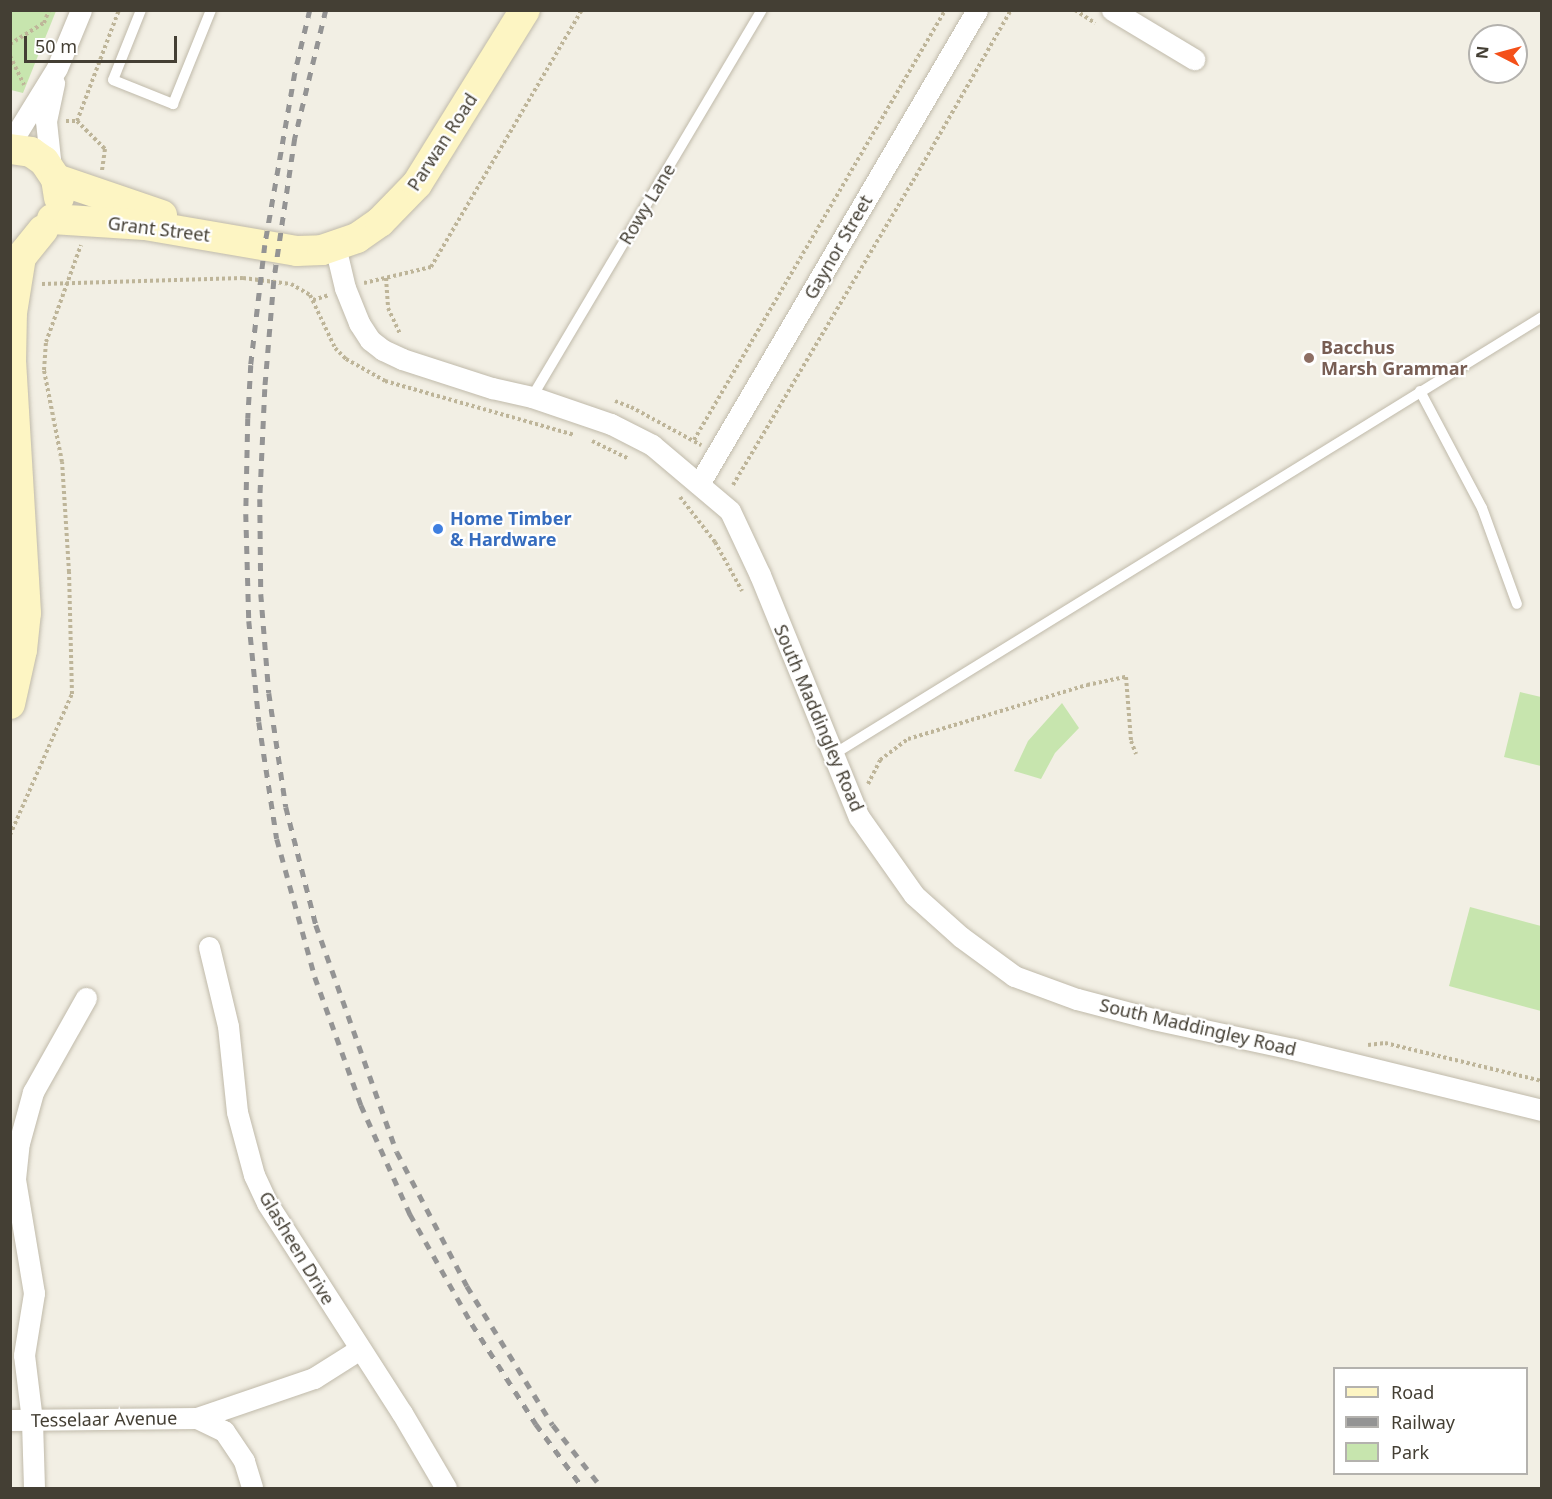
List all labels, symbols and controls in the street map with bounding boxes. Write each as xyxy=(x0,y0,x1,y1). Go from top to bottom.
scale bar xyxy=(27,24,180,62)
north arrow xyxy=(1468,24,1528,84)
text: 50 m xyxy=(35,34,77,58)
text: N xyxy=(1470,45,1494,60)
street label: Parwan Road xyxy=(403,89,481,195)
street label: Rowy Lane xyxy=(614,160,680,248)
street label: Gaynor Street xyxy=(799,191,877,303)
street label: Grant Street xyxy=(107,212,211,246)
place label: Bacchus Marsh Grammar xyxy=(1321,337,1468,380)
marker: Bacchus Marsh Grammar xyxy=(1302,351,1316,365)
place label: Home Timber & Hardware xyxy=(450,508,571,550)
marker: Home Timber & Hardware xyxy=(431,522,445,536)
street label: South Maddingley Road xyxy=(770,621,868,815)
street label: South Maddingley Road xyxy=(1098,994,1298,1060)
street label: Glasheen Drive xyxy=(255,1187,339,1309)
legend xyxy=(1333,1367,1528,1475)
text: Road xyxy=(1391,1380,1434,1404)
street label: Tesselaar Avenue xyxy=(31,1407,177,1431)
text: Railway xyxy=(1391,1410,1455,1434)
text: Park xyxy=(1391,1440,1429,1464)

